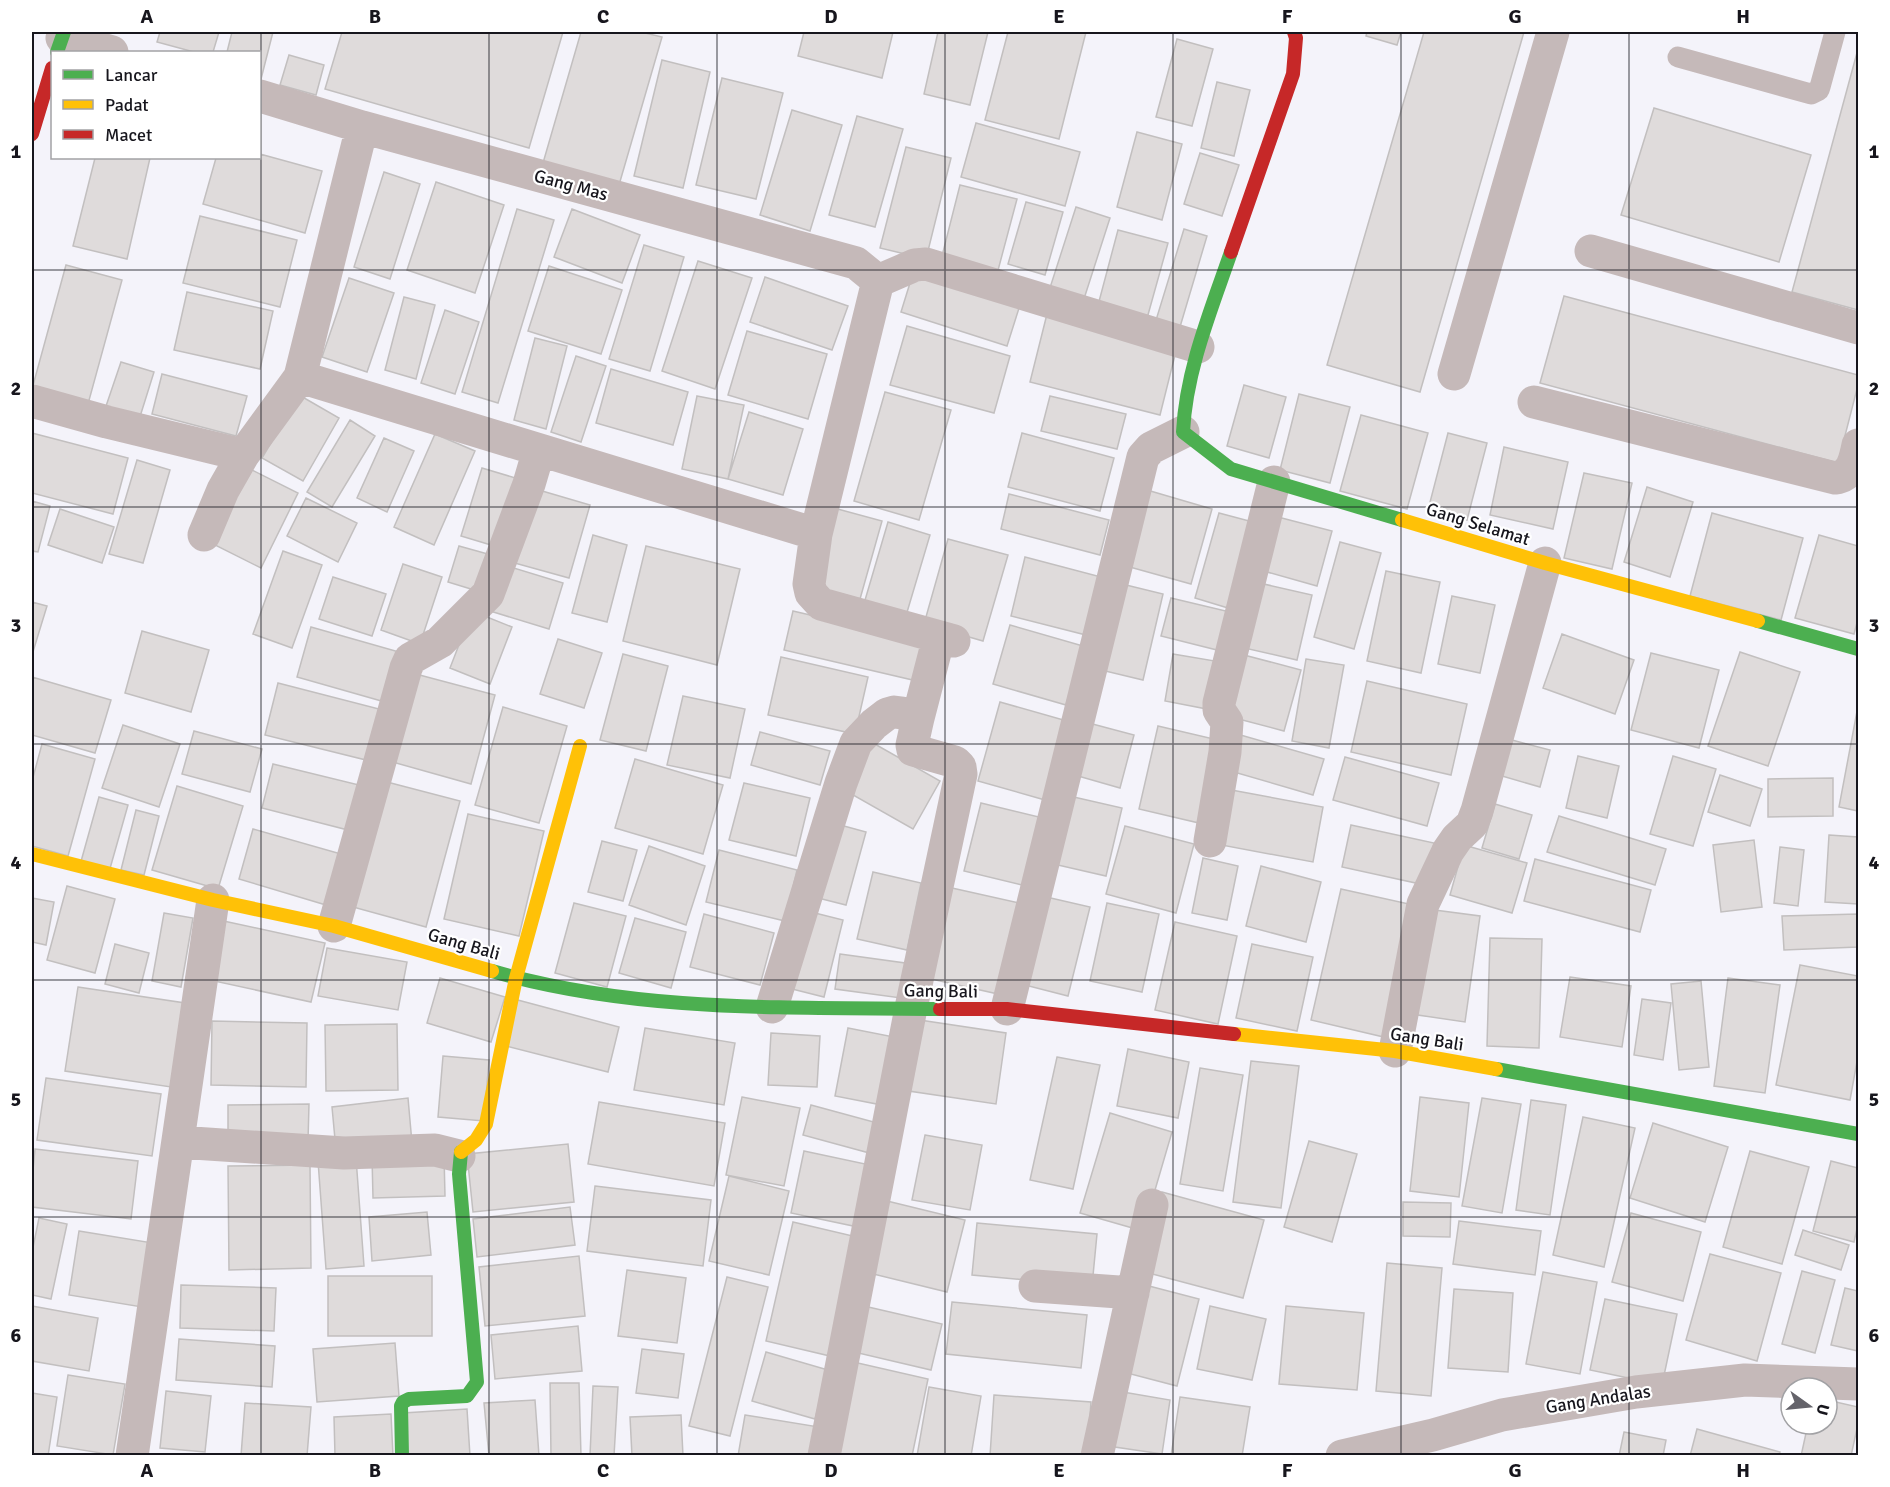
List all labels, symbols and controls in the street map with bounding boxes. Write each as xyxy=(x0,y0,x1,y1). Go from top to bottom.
text: A xyxy=(141,4,154,29)
text: B xyxy=(369,4,381,29)
text: C xyxy=(597,4,609,29)
text: D xyxy=(824,4,838,29)
text: E xyxy=(1053,4,1065,29)
text: F xyxy=(1282,4,1293,29)
text: G xyxy=(1508,4,1522,29)
text: H xyxy=(1736,4,1750,29)
legend xyxy=(51,51,261,159)
text: Lancar xyxy=(105,64,158,86)
text: Padat xyxy=(105,94,149,116)
text: Macet xyxy=(105,124,152,146)
text: 1 xyxy=(11,139,22,164)
text: 1 xyxy=(1869,139,1880,164)
street label: Gang Mas xyxy=(532,165,610,205)
text: 2 xyxy=(11,376,21,401)
text: 2 xyxy=(1869,376,1879,401)
street label: Gang Selamat xyxy=(1424,498,1532,550)
text: 3 xyxy=(11,613,21,638)
text: 3 xyxy=(1869,613,1879,638)
text: 4 xyxy=(11,850,22,875)
text: 4 xyxy=(1869,850,1880,875)
street label: Gang Bali xyxy=(425,923,503,965)
street label: Gang Bali xyxy=(904,979,978,1003)
street label: Gang Bali xyxy=(1389,1022,1465,1056)
text: 5 xyxy=(11,1087,21,1112)
text: 5 xyxy=(1869,1087,1879,1112)
text: 6 xyxy=(11,1323,22,1348)
text: 6 xyxy=(1869,1323,1880,1348)
north arrow xyxy=(1779,1376,1839,1436)
street label: Gang Andalas xyxy=(1544,1380,1652,1418)
text: U xyxy=(1811,1402,1834,1417)
text: A xyxy=(141,1458,154,1483)
text: B xyxy=(369,1458,381,1483)
text: C xyxy=(597,1458,609,1483)
text: D xyxy=(824,1458,838,1483)
text: E xyxy=(1053,1458,1065,1483)
text: F xyxy=(1282,1458,1293,1483)
text: G xyxy=(1508,1458,1522,1483)
text: H xyxy=(1736,1458,1750,1483)

